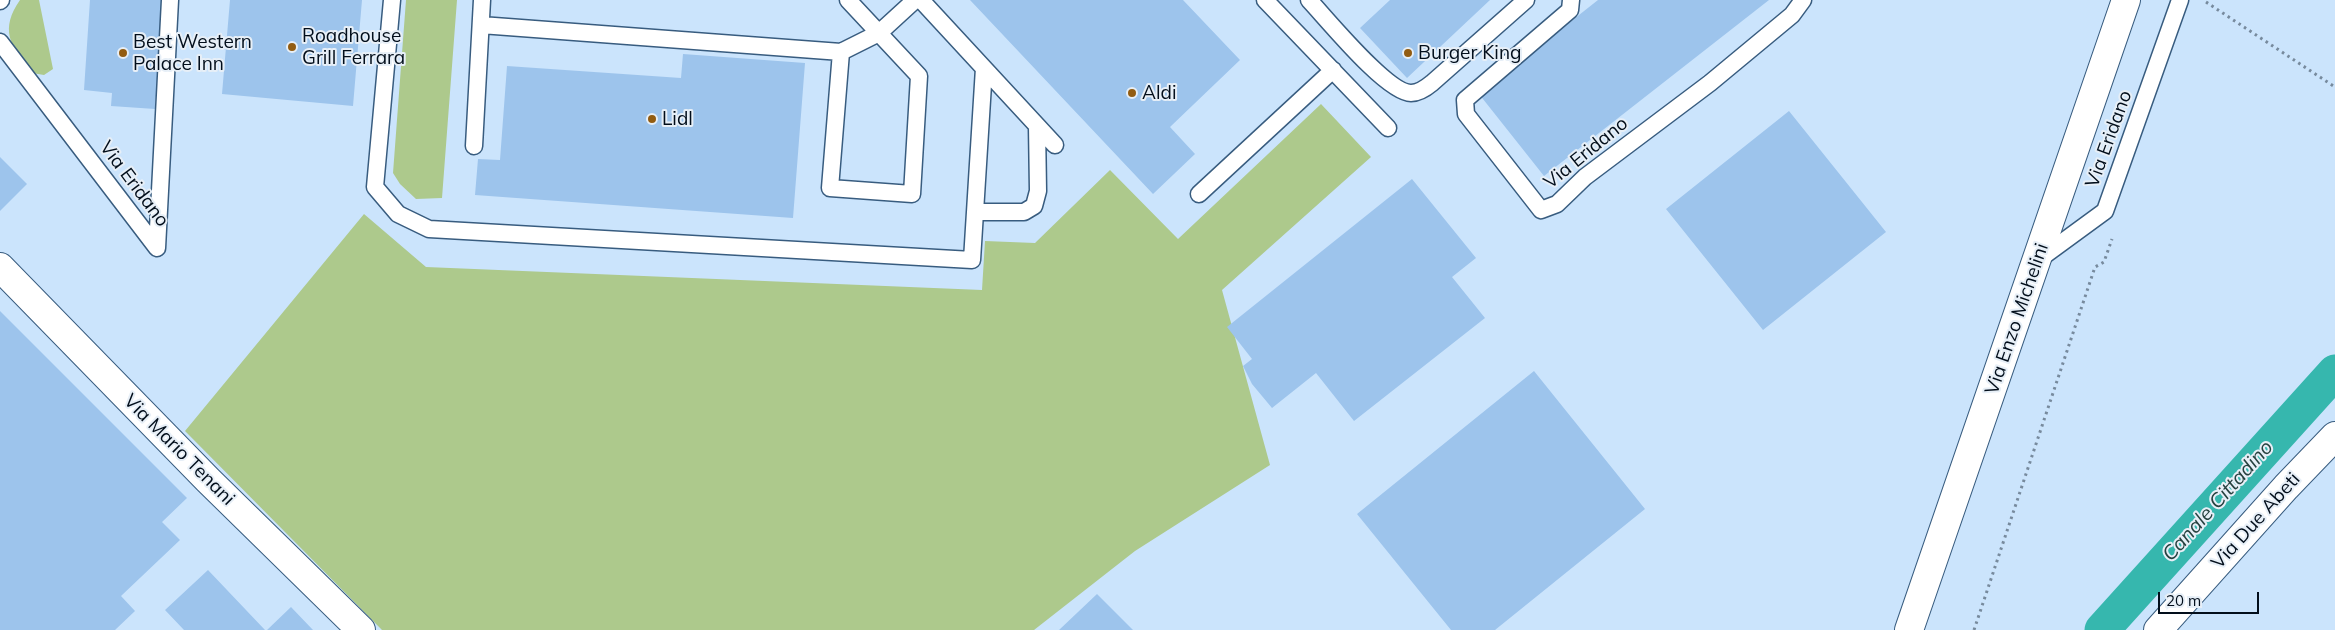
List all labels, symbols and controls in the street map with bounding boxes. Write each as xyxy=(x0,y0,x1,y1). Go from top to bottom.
place label: Roadhouse Grill Ferrara xyxy=(302,25,405,69)
place label: Best Western Palace Inn xyxy=(133,31,252,75)
marker: Roadhouse Grill Ferrara xyxy=(286,41,298,53)
place label: Burger King xyxy=(1418,42,1521,64)
marker: Best Western Palace Inn xyxy=(117,47,129,59)
marker: Burger King xyxy=(1402,47,1414,59)
place label: Aldi xyxy=(1142,82,1176,104)
marker: Aldi xyxy=(1126,87,1138,99)
street label: Via Eridano xyxy=(2081,87,2137,191)
place label: Lidl xyxy=(662,108,693,130)
street label: Via Eridano xyxy=(1539,112,1633,194)
marker: Lidl xyxy=(646,113,658,125)
street label: Via Eridano xyxy=(94,137,174,231)
street label: Via Enzo Michelini xyxy=(1980,240,2054,398)
street label: Via Mario Tenani xyxy=(119,390,239,510)
water label: Canale Cittadino xyxy=(2158,436,2278,566)
street label: Via Due Abeti xyxy=(2207,468,2305,574)
scale bar xyxy=(2160,582,2261,614)
text: 20 m xyxy=(2166,591,2201,610)

